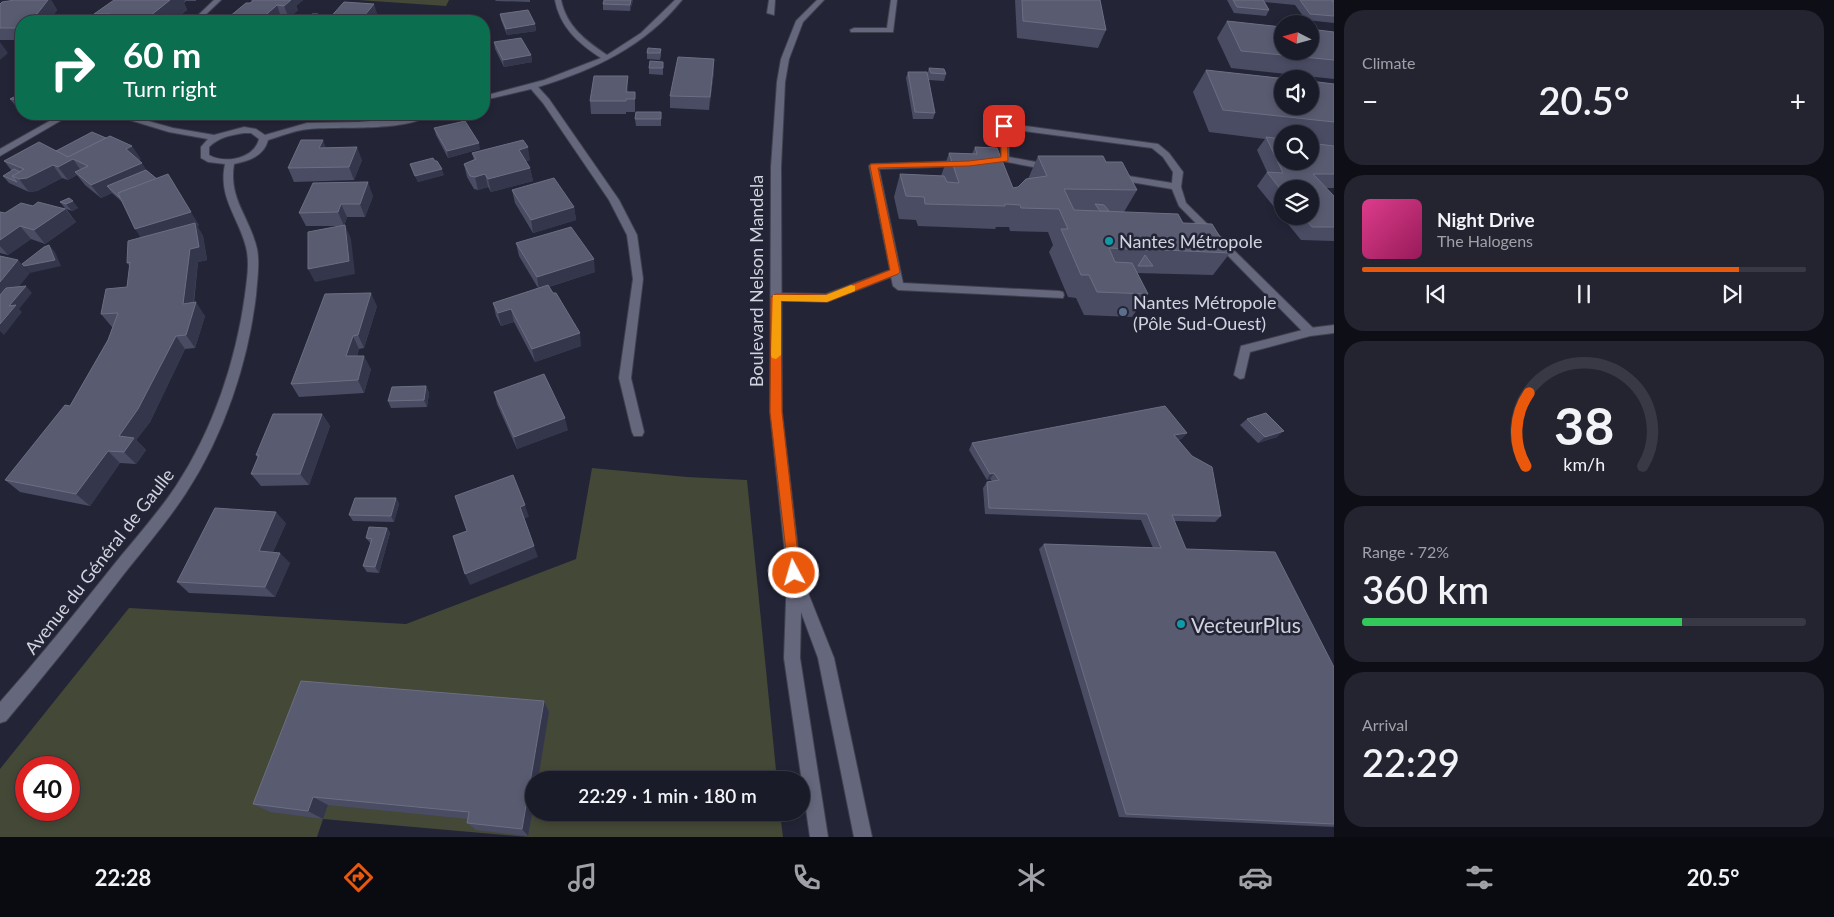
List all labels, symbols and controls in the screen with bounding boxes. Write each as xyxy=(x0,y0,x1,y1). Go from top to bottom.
north arrow xyxy=(1274,15,1319,60)
map controls xyxy=(1274,15,1319,225)
text: 60 m xyxy=(123,33,201,75)
icon: right xyxy=(40,35,105,100)
text: Climate xyxy=(1362,53,1415,72)
button: sound xyxy=(1274,70,1319,115)
text: Turn right xyxy=(123,75,217,102)
text: 20.5° xyxy=(1539,77,1629,123)
text: − xyxy=(1362,84,1378,118)
text: + xyxy=(1790,84,1806,118)
pin xyxy=(983,105,1025,147)
icon: arrive xyxy=(990,112,1018,140)
button: search xyxy=(1274,125,1319,170)
street label: Boulevard Nelson Mandela xyxy=(745,175,767,387)
button: layers xyxy=(1274,180,1319,225)
text: Night Drive xyxy=(1437,208,1535,231)
place label: Nantes Métropole xyxy=(1119,230,1262,252)
text: The Halogens xyxy=(1437,231,1533,250)
marker: Nantes Métropole xyxy=(1103,235,1115,247)
icon: previous xyxy=(1422,280,1450,308)
icon: pause xyxy=(1570,280,1598,308)
icon: next xyxy=(1718,280,1746,308)
place label: Nantes Métropole (Pôle Sud-Ouest) xyxy=(1133,291,1276,334)
marker: Nantes Métropole (Pôle Sud-Ouest) xyxy=(1117,306,1129,318)
text: 38 xyxy=(1554,394,1614,456)
text: km/h xyxy=(1563,453,1605,475)
street label: Avenue du Général de Gaulle xyxy=(20,464,178,658)
text: Range · 72% xyxy=(1362,542,1449,561)
position arrow xyxy=(767,546,819,598)
text: 360 km xyxy=(1362,566,1489,612)
place label: VecteurPlus xyxy=(1191,612,1301,637)
marker: VecteurPlus xyxy=(1175,618,1187,630)
text: Arrival xyxy=(1362,715,1408,734)
text: 22:29 xyxy=(1362,739,1460,785)
speed limit sign: 40 xyxy=(15,756,80,821)
text: 22:29 · 1 min · 180 m xyxy=(578,784,757,807)
icon: directions xyxy=(341,860,376,895)
icon: music xyxy=(565,860,600,895)
icon: phone xyxy=(789,860,824,895)
icon: climate xyxy=(1014,860,1049,895)
icon: car xyxy=(1238,860,1273,895)
icon: filters xyxy=(1462,860,1497,895)
text: 22:28 xyxy=(95,864,151,891)
text: 20.5° xyxy=(1687,864,1739,891)

